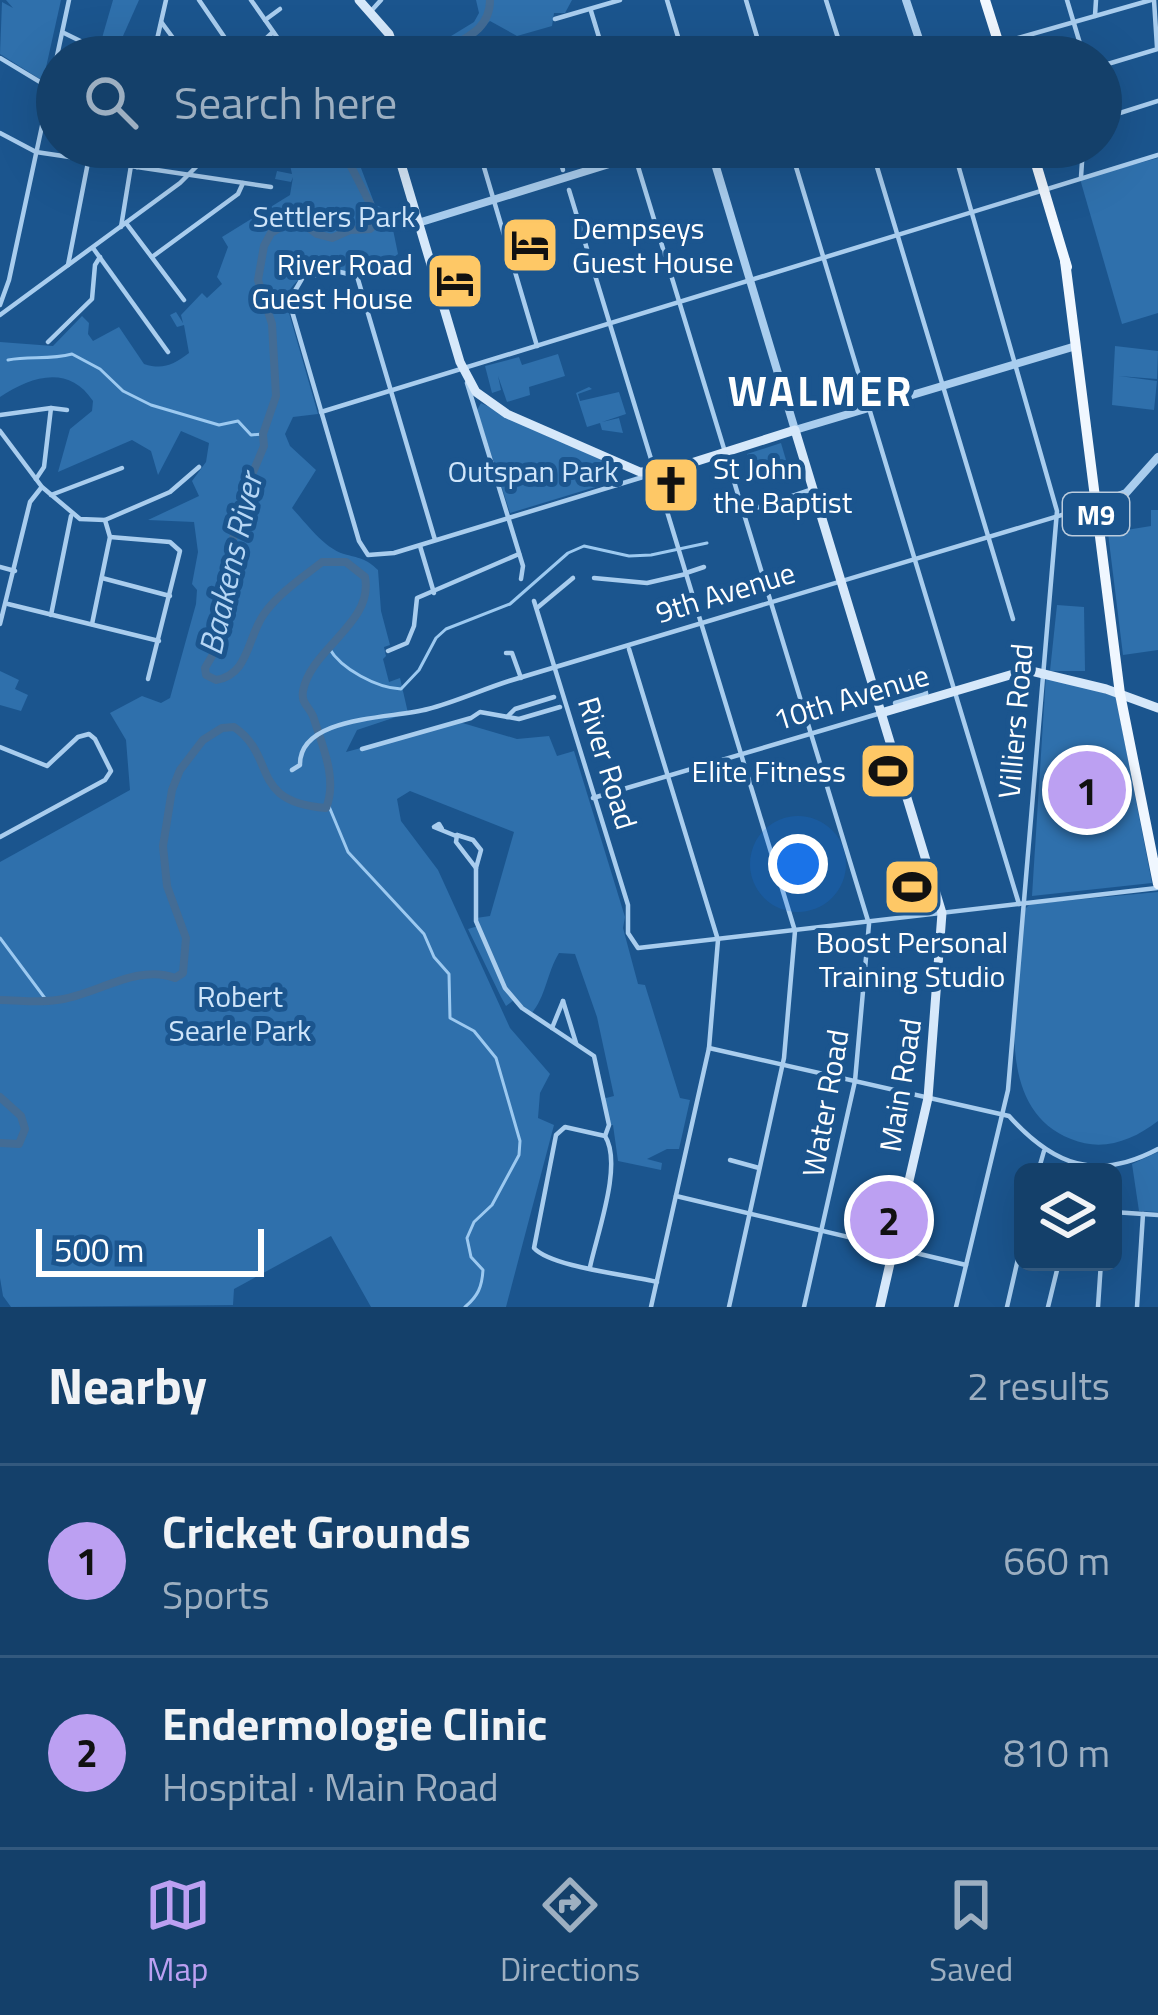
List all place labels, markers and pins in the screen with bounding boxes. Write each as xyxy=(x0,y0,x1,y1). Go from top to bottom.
place label: Dempseys Guest House xyxy=(572,205,734,285)
hotel icon: Dempseys Guest House xyxy=(499,214,561,276)
place label: River Road Guest House xyxy=(251,241,413,321)
hotel icon: River Road Guest House xyxy=(424,250,486,312)
place label: St John the Baptist xyxy=(713,445,853,525)
church icon: St John the Baptist xyxy=(640,454,702,516)
sports icon: Elite Fitness xyxy=(857,740,919,802)
pin: 1 xyxy=(1048,745,1126,835)
place label: Elite Fitness xyxy=(692,748,846,794)
sports icon: Boost Personal Training Studio xyxy=(881,856,943,918)
place label: Boost Personal Training Studio xyxy=(816,919,1008,999)
pin: 2 xyxy=(850,1175,928,1265)

